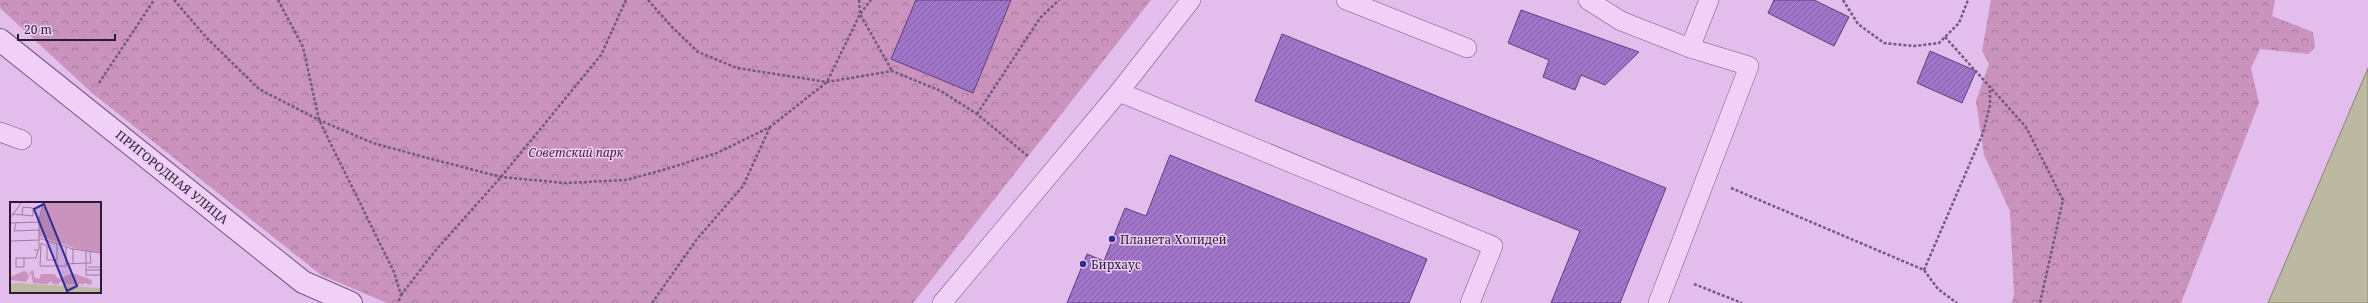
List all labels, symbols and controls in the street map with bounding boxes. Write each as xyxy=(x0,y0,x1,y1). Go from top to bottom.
scale bar xyxy=(18,16,115,42)
text: 20 m xyxy=(24,21,52,38)
street label: ПРИГОРОДНАЯ УЛИЦА xyxy=(112,126,232,228)
park label: Советский парк xyxy=(528,144,625,161)
inset map xyxy=(10,202,101,293)
place label: Планета Холидей xyxy=(1120,231,1227,248)
marker: Планета Холидей xyxy=(1107,234,1117,244)
place label: Бирхаус xyxy=(1091,256,1141,273)
marker: Бирхаус xyxy=(1078,259,1088,269)

